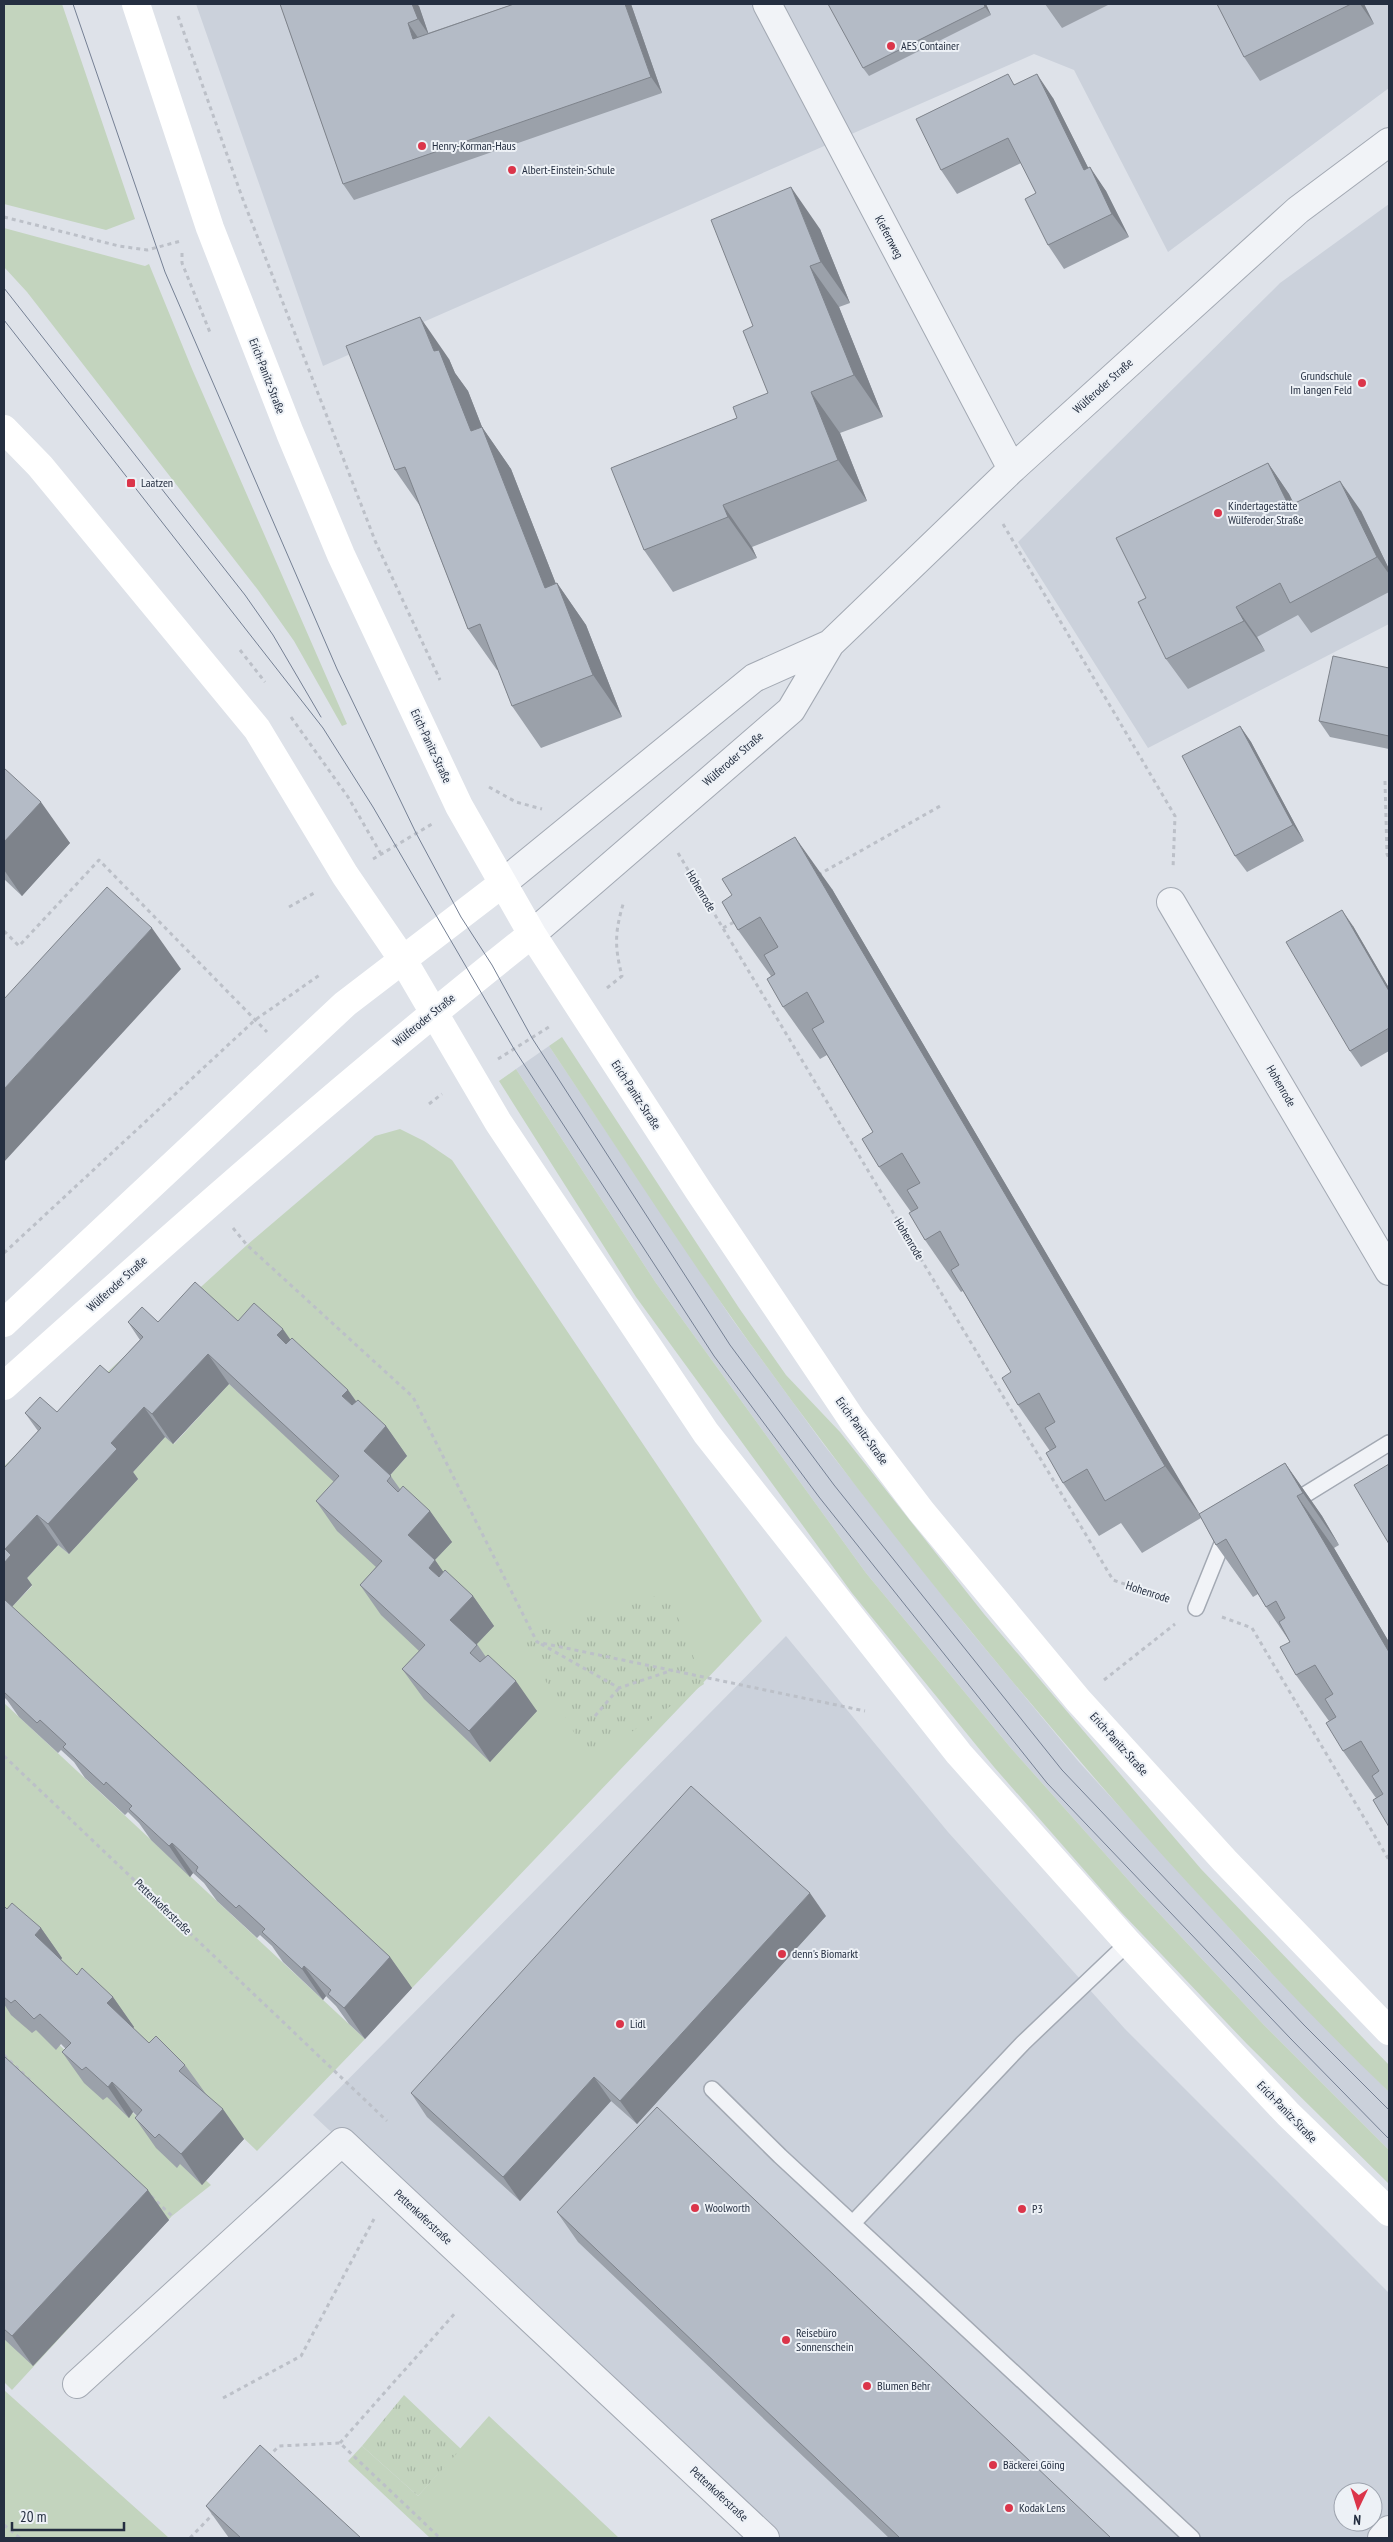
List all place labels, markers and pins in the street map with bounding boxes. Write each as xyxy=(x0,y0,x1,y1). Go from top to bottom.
place label: AES Container xyxy=(901,38,960,53)
marker: AES Container xyxy=(885,40,897,52)
place label: Henry-Korman-Haus xyxy=(432,138,516,153)
marker: Henry-Korman-Haus xyxy=(416,140,428,152)
place label: Albert-Einstein-Schule xyxy=(522,162,615,177)
marker: Albert-Einstein-Schule xyxy=(506,164,518,176)
place label: Grundschule Im langen Feld xyxy=(1290,368,1352,397)
marker: Grundschule Im langen Feld xyxy=(1356,377,1368,389)
place label: Laatzen xyxy=(141,475,173,490)
marker: Laatzen xyxy=(125,477,137,489)
place label: Kindertagestätte Wülferoder Straße xyxy=(1228,498,1304,527)
marker: Kindertagestätte Wülferoder Straße xyxy=(1212,507,1224,519)
place label: denn's Biomarkt xyxy=(792,1946,859,1961)
marker: denn's Biomarkt xyxy=(776,1948,788,1960)
place label: Lidl xyxy=(630,2016,646,2031)
marker: Lidl xyxy=(614,2018,626,2030)
place label: Woolworth xyxy=(705,2200,750,2215)
place label: P3 xyxy=(1032,2201,1043,2216)
marker: Woolworth xyxy=(689,2202,701,2214)
marker: P3 xyxy=(1016,2203,1028,2215)
place label: Reisebüro Sonnenschein xyxy=(796,2325,854,2354)
marker: Reisebüro Sonnenschein xyxy=(780,2334,792,2346)
place label: Blumen Behr xyxy=(877,2378,931,2393)
marker: Blumen Behr xyxy=(861,2380,873,2392)
place label: Bäckerei Göing xyxy=(1003,2457,1065,2472)
marker: Bäckerei Göing xyxy=(987,2459,999,2471)
place label: Kodak Lens xyxy=(1019,2500,1065,2515)
marker: Kodak Lens xyxy=(1003,2502,1015,2514)

